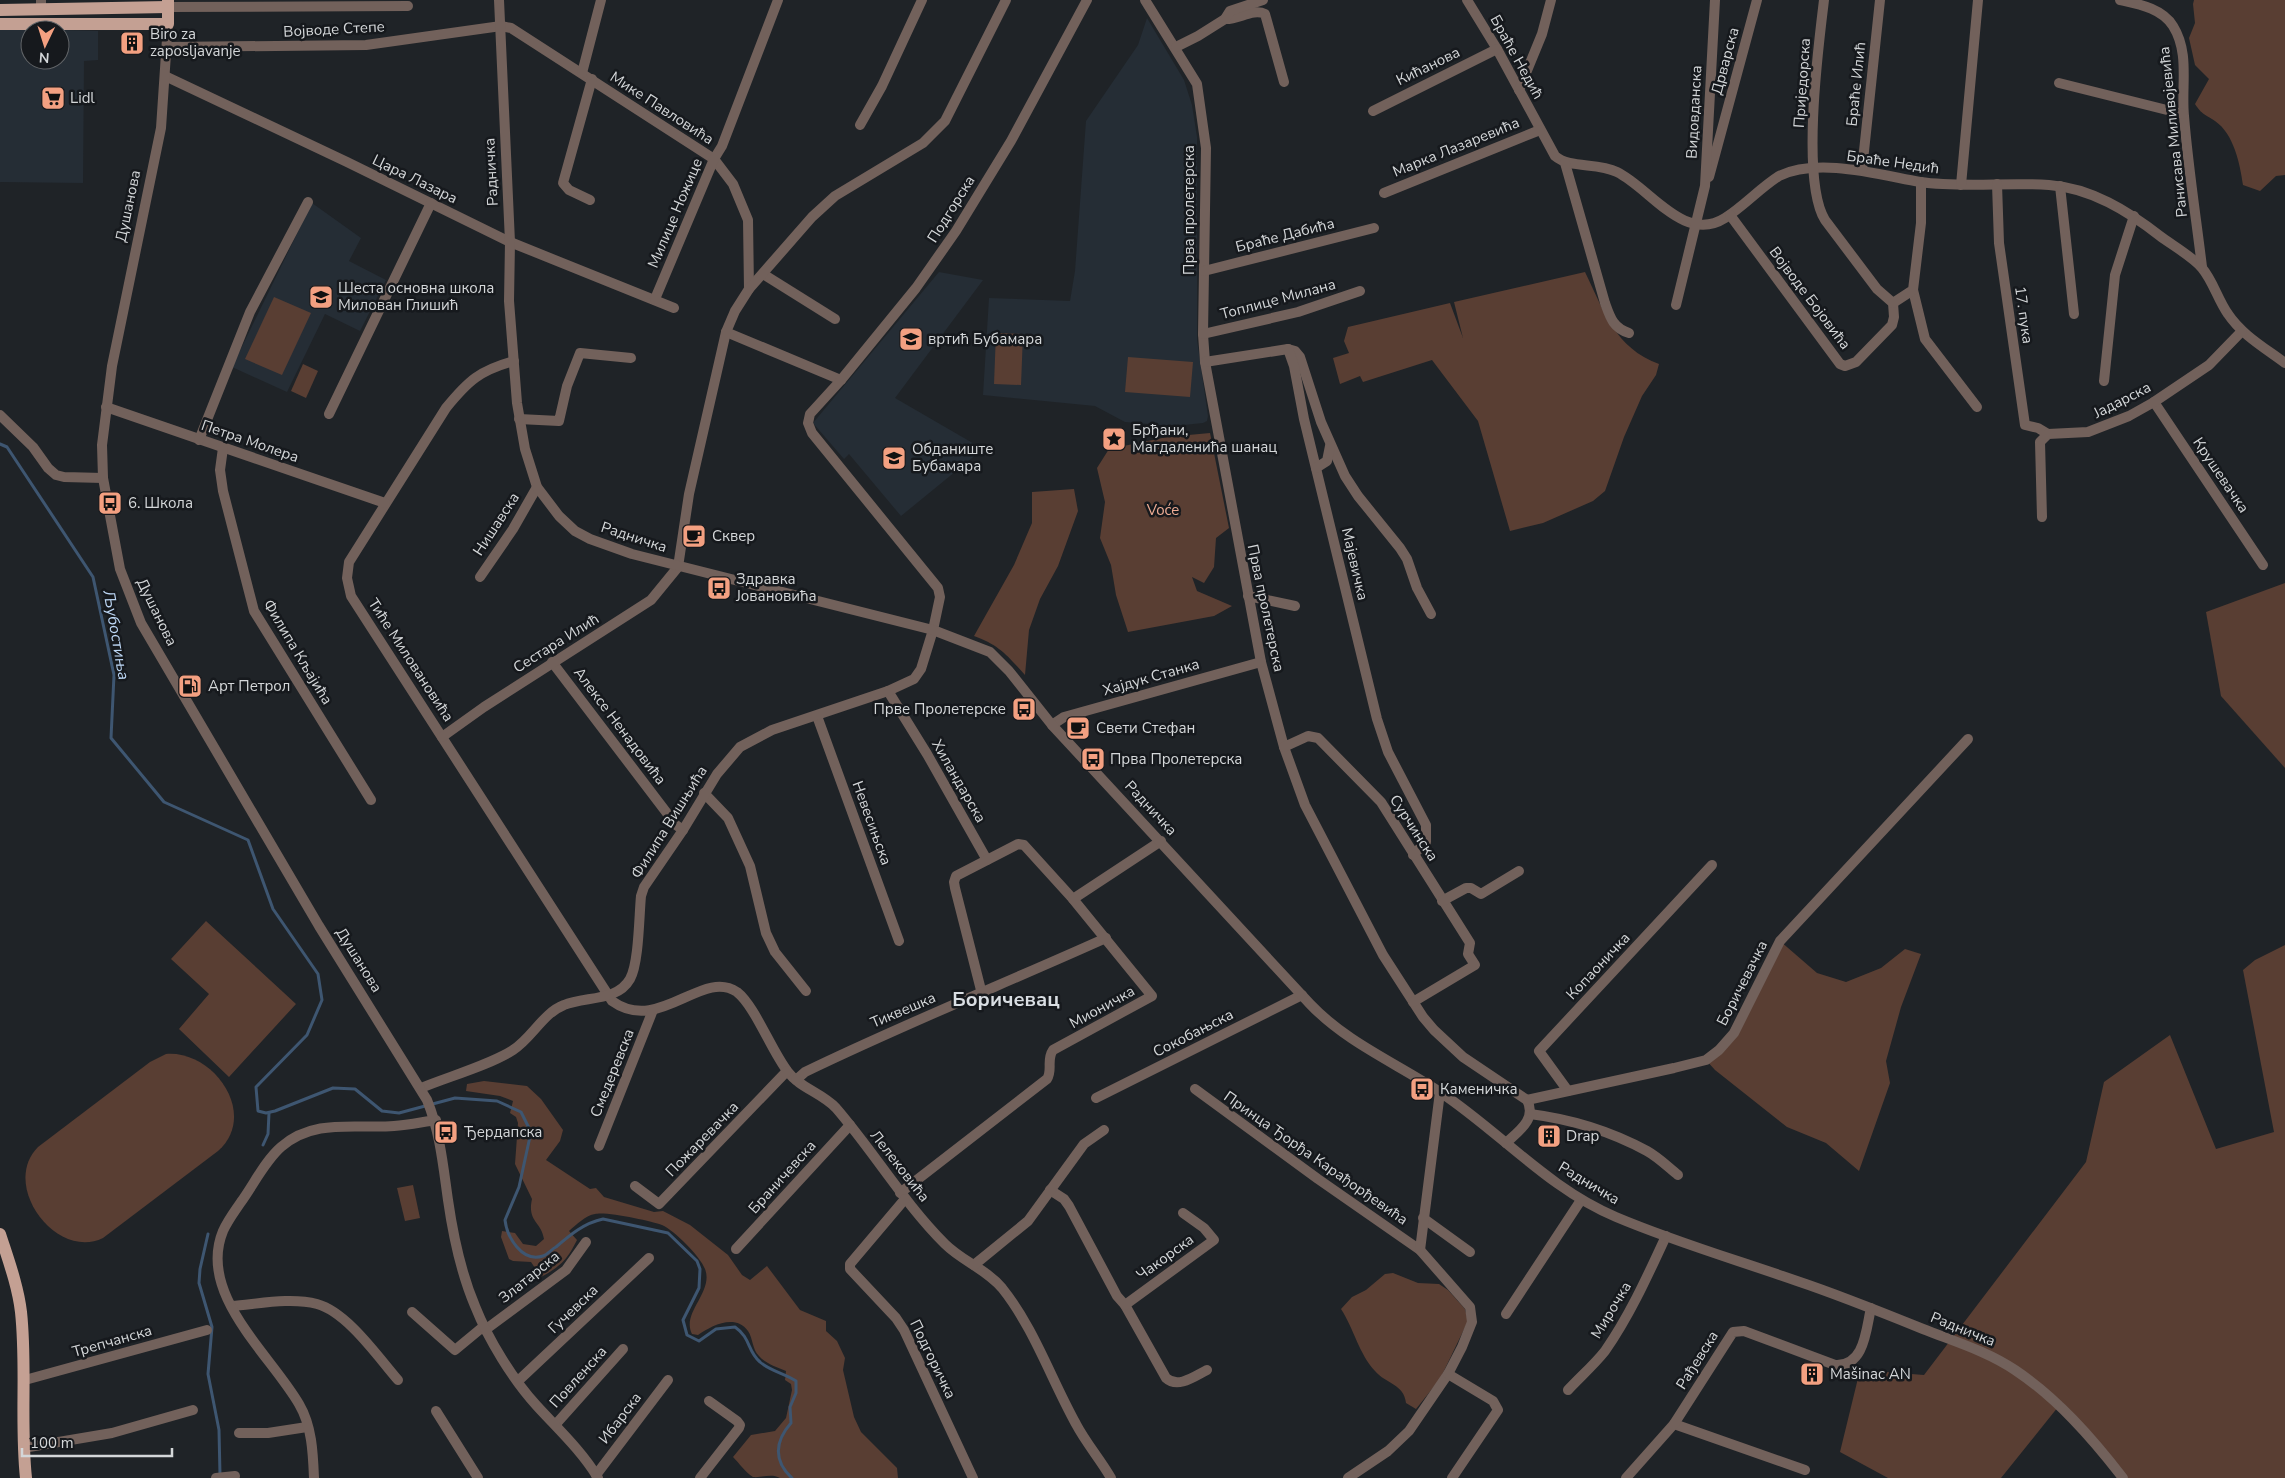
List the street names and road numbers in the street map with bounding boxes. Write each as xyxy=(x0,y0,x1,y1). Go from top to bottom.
street label: Браће Недић xyxy=(1486,11,1548,103)
street label: Војводе Степе xyxy=(283,16,385,42)
street label: Дрварска xyxy=(1706,25,1744,97)
street label: Приједорска xyxy=(1789,37,1815,129)
street label: Браће Илић xyxy=(1842,41,1870,127)
street label: Кићанова xyxy=(1393,42,1463,90)
street label: Ранисава Миливојевића xyxy=(2154,46,2192,218)
street label: Видовданска xyxy=(1682,65,1706,159)
street label: Мике Павловића xyxy=(606,67,718,149)
street label: Марка Лазаревића xyxy=(1390,112,1522,182)
street label: Радничка xyxy=(479,137,503,207)
street label: Прва пролетерска xyxy=(1179,145,1199,275)
street label: Браће Недић xyxy=(1845,146,1941,178)
street label: Цара Лазара xyxy=(369,150,461,208)
street label: Милице Ножице xyxy=(643,155,707,271)
street label: Душанова xyxy=(111,168,145,244)
street label: Подгорска xyxy=(922,172,980,246)
street label: Браће Дабића xyxy=(1233,213,1337,257)
street label: Војводе Бојовића xyxy=(1765,242,1855,354)
street label: Топлице Милана xyxy=(1218,274,1338,324)
street label: 17. пука xyxy=(2010,285,2038,345)
street label: Јадарска xyxy=(2089,377,2154,423)
street label: Петра Молера xyxy=(199,415,301,467)
street label: Крушевачка xyxy=(2188,433,2254,517)
street label: Нишавска xyxy=(468,489,524,559)
street label: Радничка xyxy=(599,517,669,557)
street label: Мајевичка xyxy=(1337,526,1373,602)
street label: Прва пролетерска xyxy=(1243,542,1289,674)
street label: Душанова xyxy=(132,575,182,649)
street label: Тиће Миловановића xyxy=(364,594,458,726)
street label: Филипа Кљајића xyxy=(259,596,337,708)
street label: Сестара Илић xyxy=(509,609,603,677)
street label: Хајдук Станка xyxy=(1100,654,1202,700)
street label: Алексе Ненадовића xyxy=(569,663,671,789)
street label: Хиландарска xyxy=(927,736,991,826)
street label: Филипа Вишњића xyxy=(626,762,712,882)
street label: Радничка xyxy=(1120,776,1182,840)
street label: Невесињска xyxy=(848,778,896,868)
street label: Сурчинска xyxy=(1385,791,1443,865)
street label: Душанова xyxy=(331,924,387,996)
street label: Копаоничка xyxy=(1562,928,1634,1004)
street label: Боричевачка xyxy=(1712,937,1772,1029)
street label: Мионичка xyxy=(1066,981,1138,1033)
street label: Тиквешка xyxy=(867,987,939,1033)
street label: Сокобањска xyxy=(1149,1004,1237,1062)
street label: Смедеревска xyxy=(585,1026,639,1120)
street label: Принца Ђорђа Карађорђевића xyxy=(1220,1087,1412,1229)
street label: Пожаревачка xyxy=(661,1097,743,1181)
street label: Лелековића xyxy=(866,1126,934,1206)
street label: Браничевска xyxy=(744,1136,820,1218)
street label: Радничка xyxy=(1555,1157,1623,1209)
street label: Чакорска xyxy=(1132,1229,1198,1285)
street label: Златарска xyxy=(494,1246,564,1308)
street label: Мирочка xyxy=(1586,1278,1636,1342)
street label: Гучевска xyxy=(544,1280,602,1338)
street label: Радничка xyxy=(1928,1307,1998,1351)
street label: Подгоричка xyxy=(905,1316,961,1402)
street label: Трепчанска xyxy=(70,1320,154,1362)
street label: Рађевска xyxy=(1671,1327,1723,1393)
street label: Повленска xyxy=(545,1342,611,1412)
street label: Ибарска xyxy=(594,1388,646,1448)

